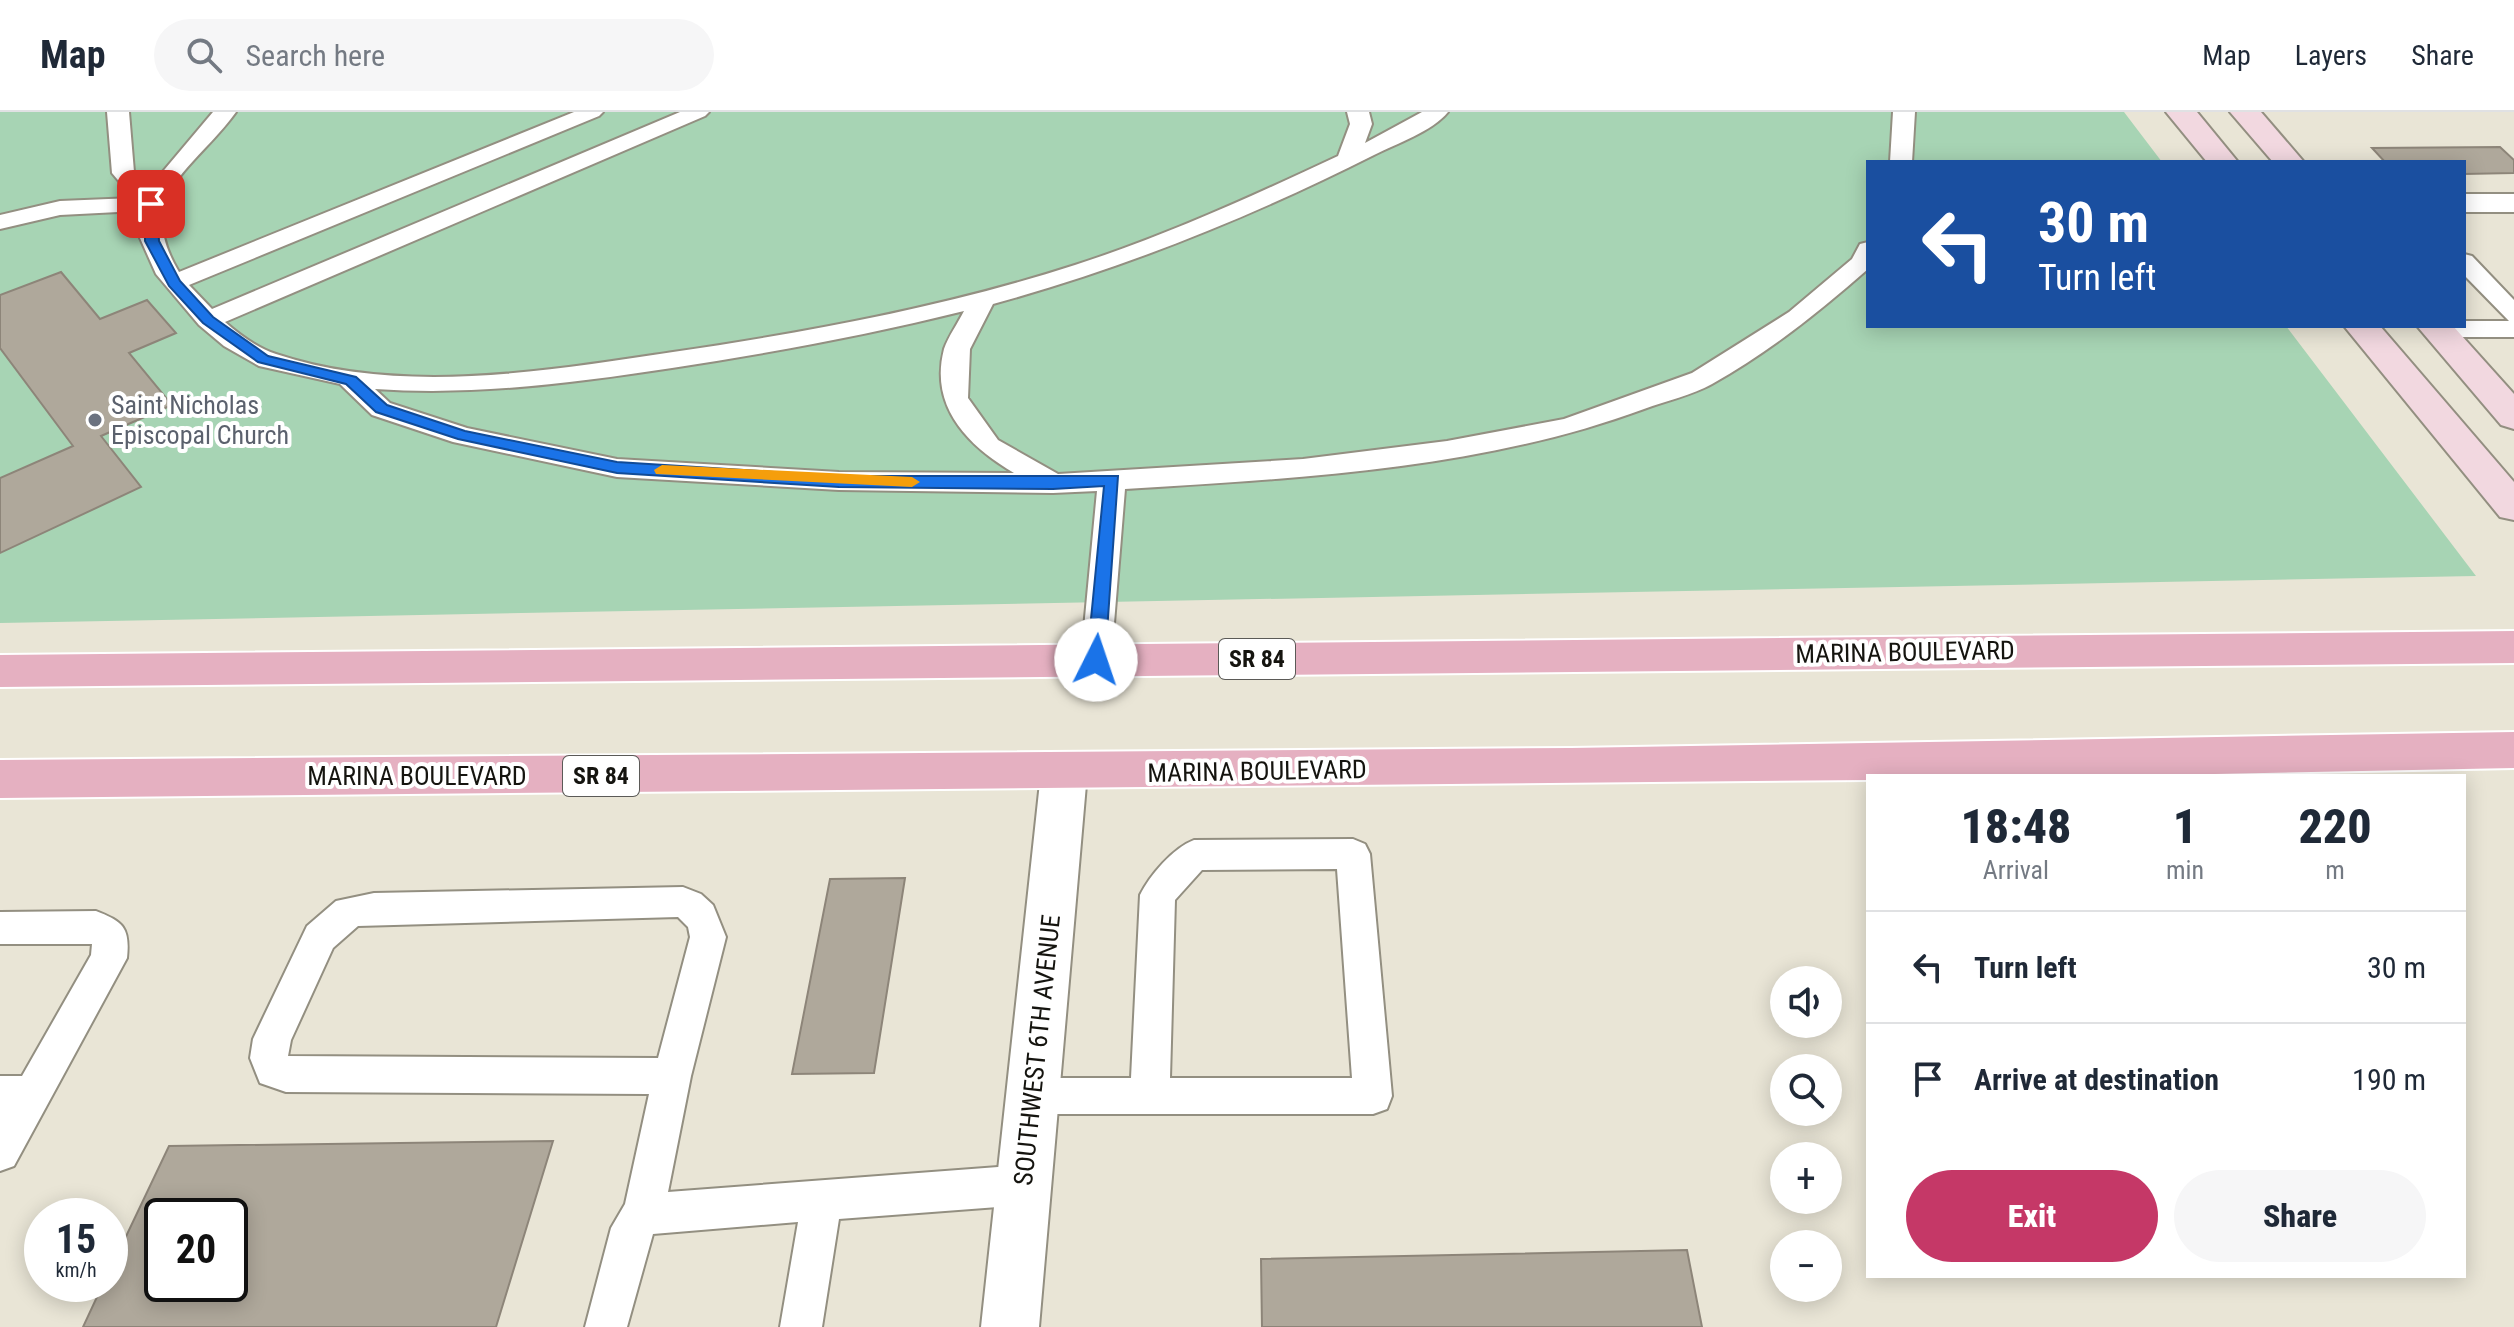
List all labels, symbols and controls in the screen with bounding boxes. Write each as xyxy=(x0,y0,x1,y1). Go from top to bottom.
search box xyxy=(154,19,714,91)
text: Map xyxy=(40,33,106,77)
icon: search xyxy=(182,33,226,77)
text: Search here xyxy=(246,38,385,73)
text: Map xyxy=(2202,39,2251,72)
text: Layers xyxy=(2295,39,2367,72)
text: Share xyxy=(2411,39,2474,72)
pin xyxy=(117,170,185,238)
icon: arrive xyxy=(129,182,173,226)
text: 30 m xyxy=(2038,190,2149,256)
icon: left xyxy=(1906,192,2010,296)
text: Turn left xyxy=(2038,257,2156,299)
place label: Saint Nicholas Episcopal Church xyxy=(111,390,289,450)
marker: Saint Nicholas Episcopal Church xyxy=(86,411,104,429)
position arrow xyxy=(1054,618,1138,702)
street label: MARINA BOULEVARD xyxy=(1795,635,2015,669)
road number: SR 84 xyxy=(1219,639,1295,679)
street label: MARINA BOULEVARD xyxy=(1147,754,1367,788)
road number: SR 84 xyxy=(563,756,639,796)
street label: MARINA BOULEVARD xyxy=(307,761,527,791)
text: 18:48 xyxy=(1960,798,2072,855)
text: 1 xyxy=(2173,798,2197,855)
text: 220 xyxy=(2298,798,2372,855)
text: Arrival xyxy=(1983,855,2049,885)
text: min xyxy=(2166,855,2204,885)
text: m xyxy=(2325,855,2345,885)
street label: SOUTHWEST 6TH AVENUE xyxy=(1008,913,1066,1187)
icon: left xyxy=(1906,945,1950,989)
text: Turn left xyxy=(1974,950,2077,985)
text: 30 m xyxy=(2367,950,2426,985)
map controls xyxy=(1770,966,1842,1302)
button: sound xyxy=(1770,966,1842,1038)
button: search xyxy=(1770,1054,1842,1126)
icon: arrive xyxy=(1906,1057,1950,1101)
text: Arrive at destination xyxy=(1974,1062,2219,1097)
text: 190 m xyxy=(2352,1062,2426,1097)
button: + xyxy=(1770,1142,1842,1214)
button: Exit xyxy=(1906,1170,2158,1262)
button: Share xyxy=(2174,1170,2426,1262)
speed limit sign: 20 xyxy=(144,1198,248,1302)
text: 15 xyxy=(56,1216,96,1263)
button: − xyxy=(1770,1230,1842,1302)
text: km/h xyxy=(55,1258,97,1282)

